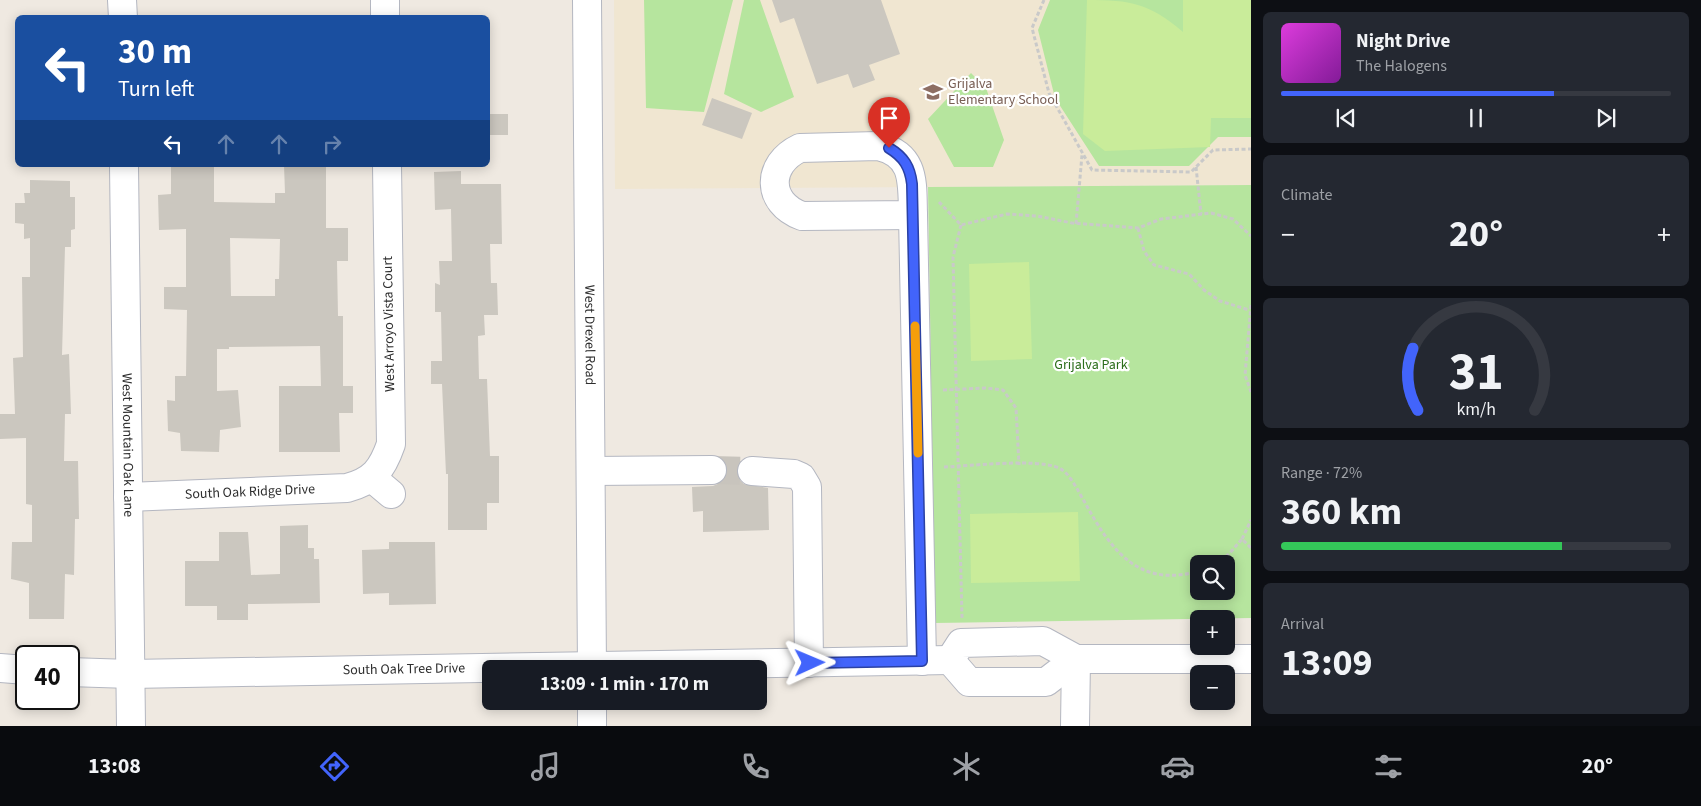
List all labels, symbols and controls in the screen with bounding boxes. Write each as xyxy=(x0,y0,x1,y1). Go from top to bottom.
text: 30 m xyxy=(118,27,192,77)
text: Night Drive xyxy=(1356,28,1450,55)
icon: left xyxy=(35,35,100,100)
text: The Halogens xyxy=(1356,55,1447,77)
text: Turn left xyxy=(118,73,194,105)
place label: Grijalva Elementary School xyxy=(948,74,1059,110)
school or university icon: Grijalva Elementary School xyxy=(922,81,944,103)
pin xyxy=(868,97,910,148)
icon: arrive xyxy=(875,104,903,132)
icon: previous xyxy=(1332,104,1360,132)
icon: pause xyxy=(1462,104,1490,132)
icon: next xyxy=(1592,104,1620,132)
icon: left xyxy=(159,130,187,158)
icon: ahead xyxy=(212,130,240,158)
icon: ahead xyxy=(265,130,293,158)
icon: right xyxy=(318,130,346,158)
text: Climate xyxy=(1281,184,1332,206)
text: 20° xyxy=(1449,207,1503,261)
text: − xyxy=(1281,215,1295,255)
text: + xyxy=(1657,215,1671,255)
street label: West Arroyo Vista Court xyxy=(378,256,400,392)
street label: West Drexel Road xyxy=(579,285,600,385)
text: 31 xyxy=(1449,336,1503,410)
park label: Grijalva Park xyxy=(1054,355,1128,375)
street label: West Mountain Oak Lane xyxy=(117,373,138,517)
text: km/h xyxy=(1456,397,1496,422)
text: Range · 72% xyxy=(1281,462,1362,484)
street label: South Oak Ridge Drive xyxy=(184,479,315,505)
text: 360 km xyxy=(1281,485,1402,539)
map controls xyxy=(1190,555,1235,710)
button: search xyxy=(1190,555,1235,600)
button: + xyxy=(1190,610,1235,655)
text: Arrival xyxy=(1281,613,1324,635)
position arrow xyxy=(783,636,835,688)
text: 13:09 xyxy=(1281,636,1373,690)
speed limit sign: 40 xyxy=(15,645,80,710)
street label: South Oak Tree Drive xyxy=(342,658,465,680)
button: − xyxy=(1190,665,1235,710)
text: 13:09 · 1 min · 170 m xyxy=(540,671,709,698)
icon: directions xyxy=(317,749,352,784)
icon: music xyxy=(528,749,563,784)
icon: phone xyxy=(738,749,773,784)
icon: climate xyxy=(949,749,984,784)
icon: car xyxy=(1160,749,1195,784)
icon: filters xyxy=(1371,749,1406,784)
text: 13:08 xyxy=(88,750,141,782)
text: 20° xyxy=(1582,750,1613,782)

